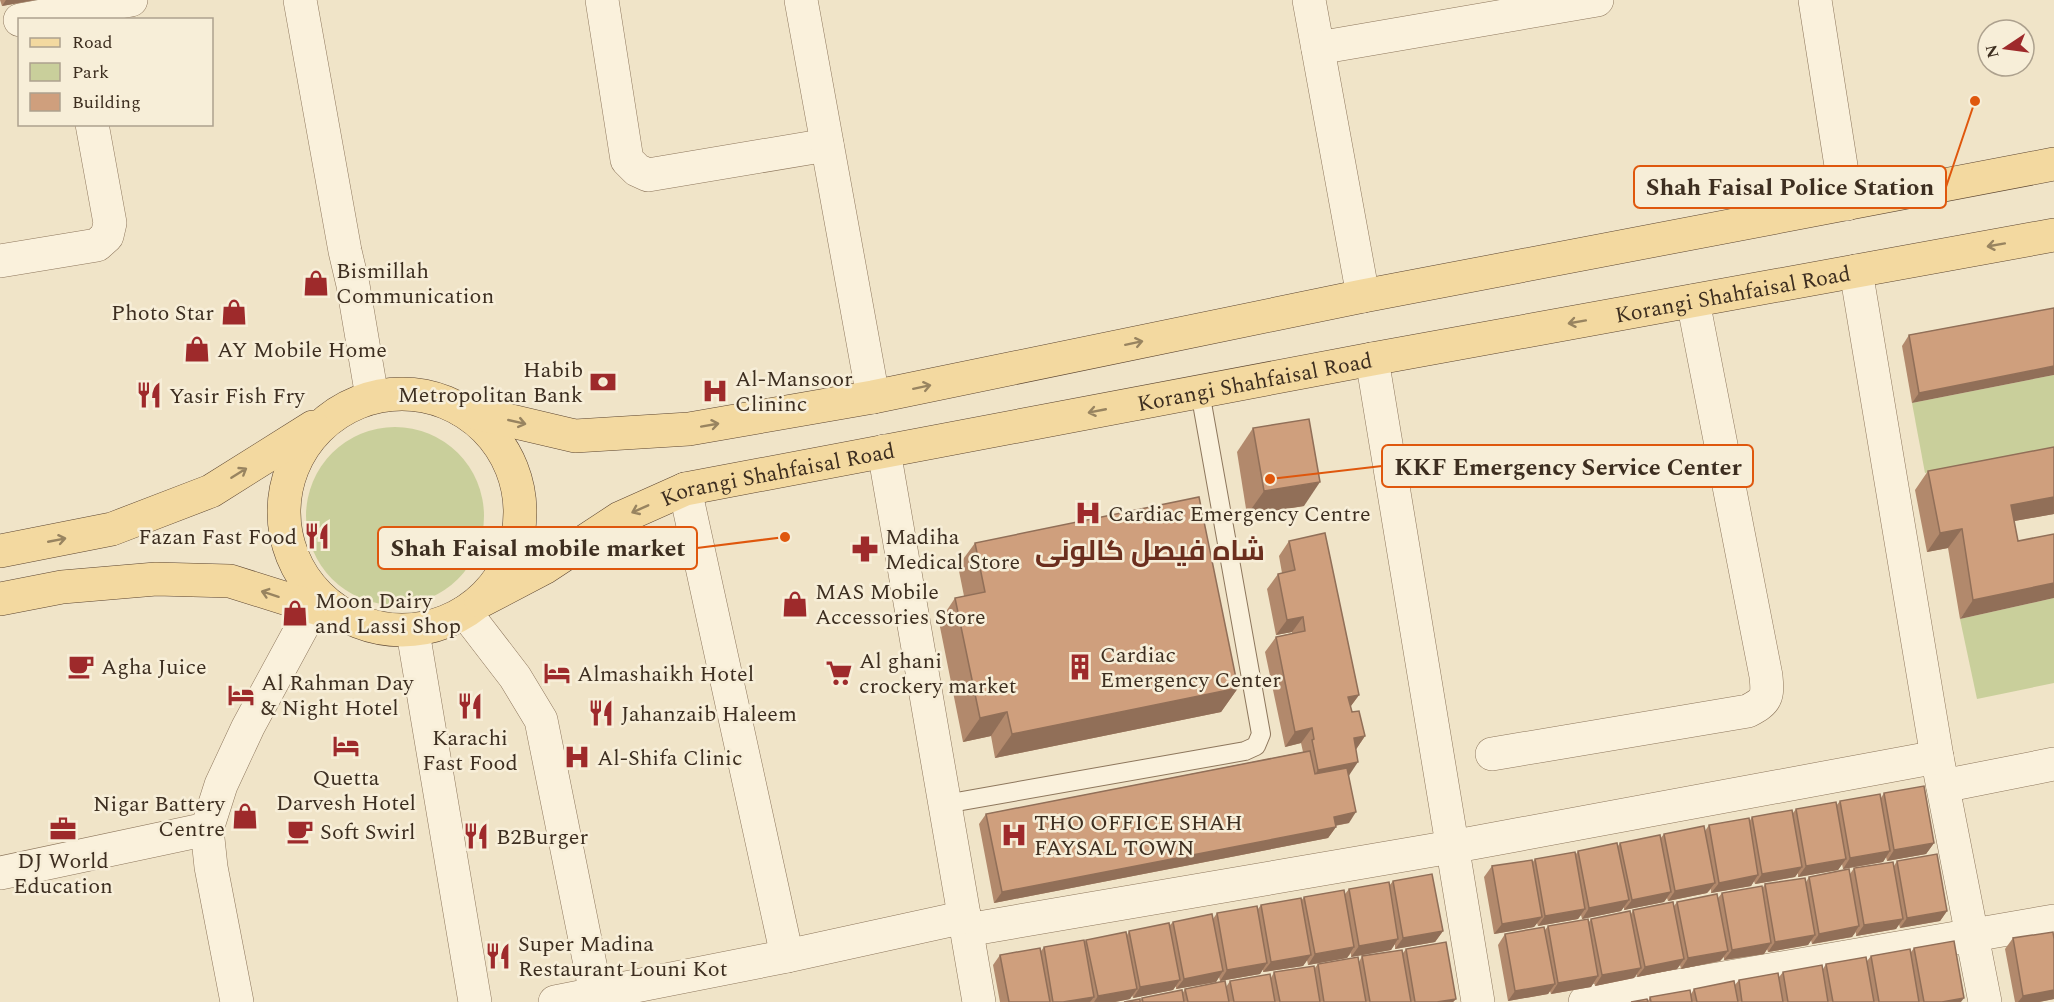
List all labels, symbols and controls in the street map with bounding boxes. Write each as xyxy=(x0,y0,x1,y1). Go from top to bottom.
legend xyxy=(18,18,213,126)
north arrow xyxy=(1976,18,2036,78)
text: Road xyxy=(72,29,113,56)
text: N xyxy=(1979,42,2006,60)
text: Park xyxy=(72,59,109,86)
text: Building xyxy=(72,89,141,116)
callout: Shah Faisal Police Station xyxy=(1634,166,1946,208)
text: Shah Faisal Police Station xyxy=(1646,170,1934,206)
one-way arrow xyxy=(1987,240,2007,251)
place label: Bismillah Communication xyxy=(336,255,494,313)
street label: Korangi Shahfaisal Road xyxy=(1612,257,1853,333)
shop icon: Bismillah Communication xyxy=(301,268,331,298)
place label: Photo Star xyxy=(111,297,214,330)
shop icon: Photo Star xyxy=(219,297,249,327)
one-way arrow xyxy=(1568,317,1588,328)
shop icon: AY Mobile Home xyxy=(182,334,212,364)
place label: AY Mobile Home xyxy=(217,334,387,367)
one-way arrow xyxy=(1124,337,1143,348)
street label: Korangi Shahfaisal Road xyxy=(1134,344,1375,421)
place label: Habib Metropolitan Bank xyxy=(398,354,583,412)
place label: Al-Mansoor Clininc xyxy=(735,363,853,421)
bank icon: Habib Metropolitan Bank xyxy=(588,367,618,397)
hospital icon: Al-Mansoor Clininc xyxy=(700,376,730,406)
restaurant icon: Yasir Fish Fry xyxy=(134,380,164,410)
place label: Yasir Fish Fry xyxy=(169,380,306,413)
one-way arrow xyxy=(912,381,932,392)
one-way arrow xyxy=(1087,406,1107,417)
one-way arrow xyxy=(507,417,526,428)
one-way arrow xyxy=(700,419,719,430)
street label: Korangi Shahfaisal Road xyxy=(655,435,898,516)
callout: KKF Emergency Service Center xyxy=(1382,445,1753,487)
text: KKF Emergency Service Center xyxy=(1394,450,1743,486)
one-way arrow xyxy=(230,467,247,479)
hospital icon: Cardiac Emergency Centre xyxy=(1073,498,1103,528)
place label: Cardiac Emergency Centre xyxy=(1108,498,1371,531)
one-way arrow xyxy=(631,504,650,515)
place label: Fazan Fast Food xyxy=(138,521,297,554)
restaurant icon: Fazan Fast Food xyxy=(302,521,332,551)
place label: Madiha Medical Store xyxy=(885,521,1020,579)
callout: Shah Faisal mobile market xyxy=(378,527,697,569)
district label: شاہ فیصل کالونی xyxy=(1035,530,1265,573)
text: Shah Faisal mobile market xyxy=(390,531,686,567)
one-way arrow xyxy=(47,534,67,545)
pharmacy icon: Madiha Medical Store xyxy=(850,534,880,564)
place label: MAS Mobile Accessories Store xyxy=(815,576,986,634)
place label: Moon Dairy and Lassi Shop xyxy=(315,585,461,643)
one-way arrow xyxy=(261,587,280,598)
shop icon: MAS Mobile Accessories Store xyxy=(780,589,810,619)
shop icon: Moon Dairy and Lassi Shop xyxy=(280,598,310,628)
place label: Cardiac Emergency Center xyxy=(1100,639,1281,697)
place label: Al ghani crockery market xyxy=(859,645,1017,703)
cafe icon: Agha Juice xyxy=(66,651,96,681)
place label: Agha Juice xyxy=(101,651,207,684)
building icon: Cardiac Emergency Center xyxy=(1065,652,1095,682)
hotel icon: Almashaikh Hotel xyxy=(542,658,572,688)
place label: Almashaikh Hotel xyxy=(577,658,754,691)
supermarket icon: Al ghani crockery market xyxy=(824,658,854,688)
place label: Al Rahman Day & Night Hotel xyxy=(261,667,415,725)
hotel icon: Al Rahman Day & Night Hotel xyxy=(226,680,256,710)
restaurant icon: Karachi Fast Food xyxy=(455,691,485,721)
restaurant icon: Jahanzaib Haleem xyxy=(586,698,616,728)
place label: Jahanzaib Haleem xyxy=(621,698,797,731)
place label: Karachi Fast Food xyxy=(422,722,518,780)
hotel icon: Quetta Darvesh Hotel xyxy=(331,731,361,761)
hospital icon: Al-Shifa Clinic xyxy=(562,742,592,772)
place label: Al-Shifa Clinic xyxy=(597,742,743,775)
place label: Quetta Darvesh Hotel xyxy=(276,762,416,820)
place label: Nigar Battery Centre xyxy=(93,788,226,846)
shop icon: Nigar Battery Centre xyxy=(230,801,260,831)
place label: THO OFFICE SHAH FAYSAL TOWN xyxy=(1034,807,1243,865)
office icon: DJ World Education xyxy=(48,814,78,844)
cafe icon: Soft Swirl xyxy=(285,816,315,846)
place label: Soft Swirl xyxy=(320,816,416,849)
hospital icon: THO OFFICE SHAH FAYSAL TOWN xyxy=(999,820,1029,850)
restaurant icon: B2Burger xyxy=(461,821,491,851)
place label: B2Burger xyxy=(496,821,588,854)
place label: DJ World Education xyxy=(13,845,113,903)
place label: Super Madina Restaurant Louni Kot xyxy=(518,928,728,986)
restaurant icon: Super Madina Restaurant Louni Kot xyxy=(483,941,513,971)

